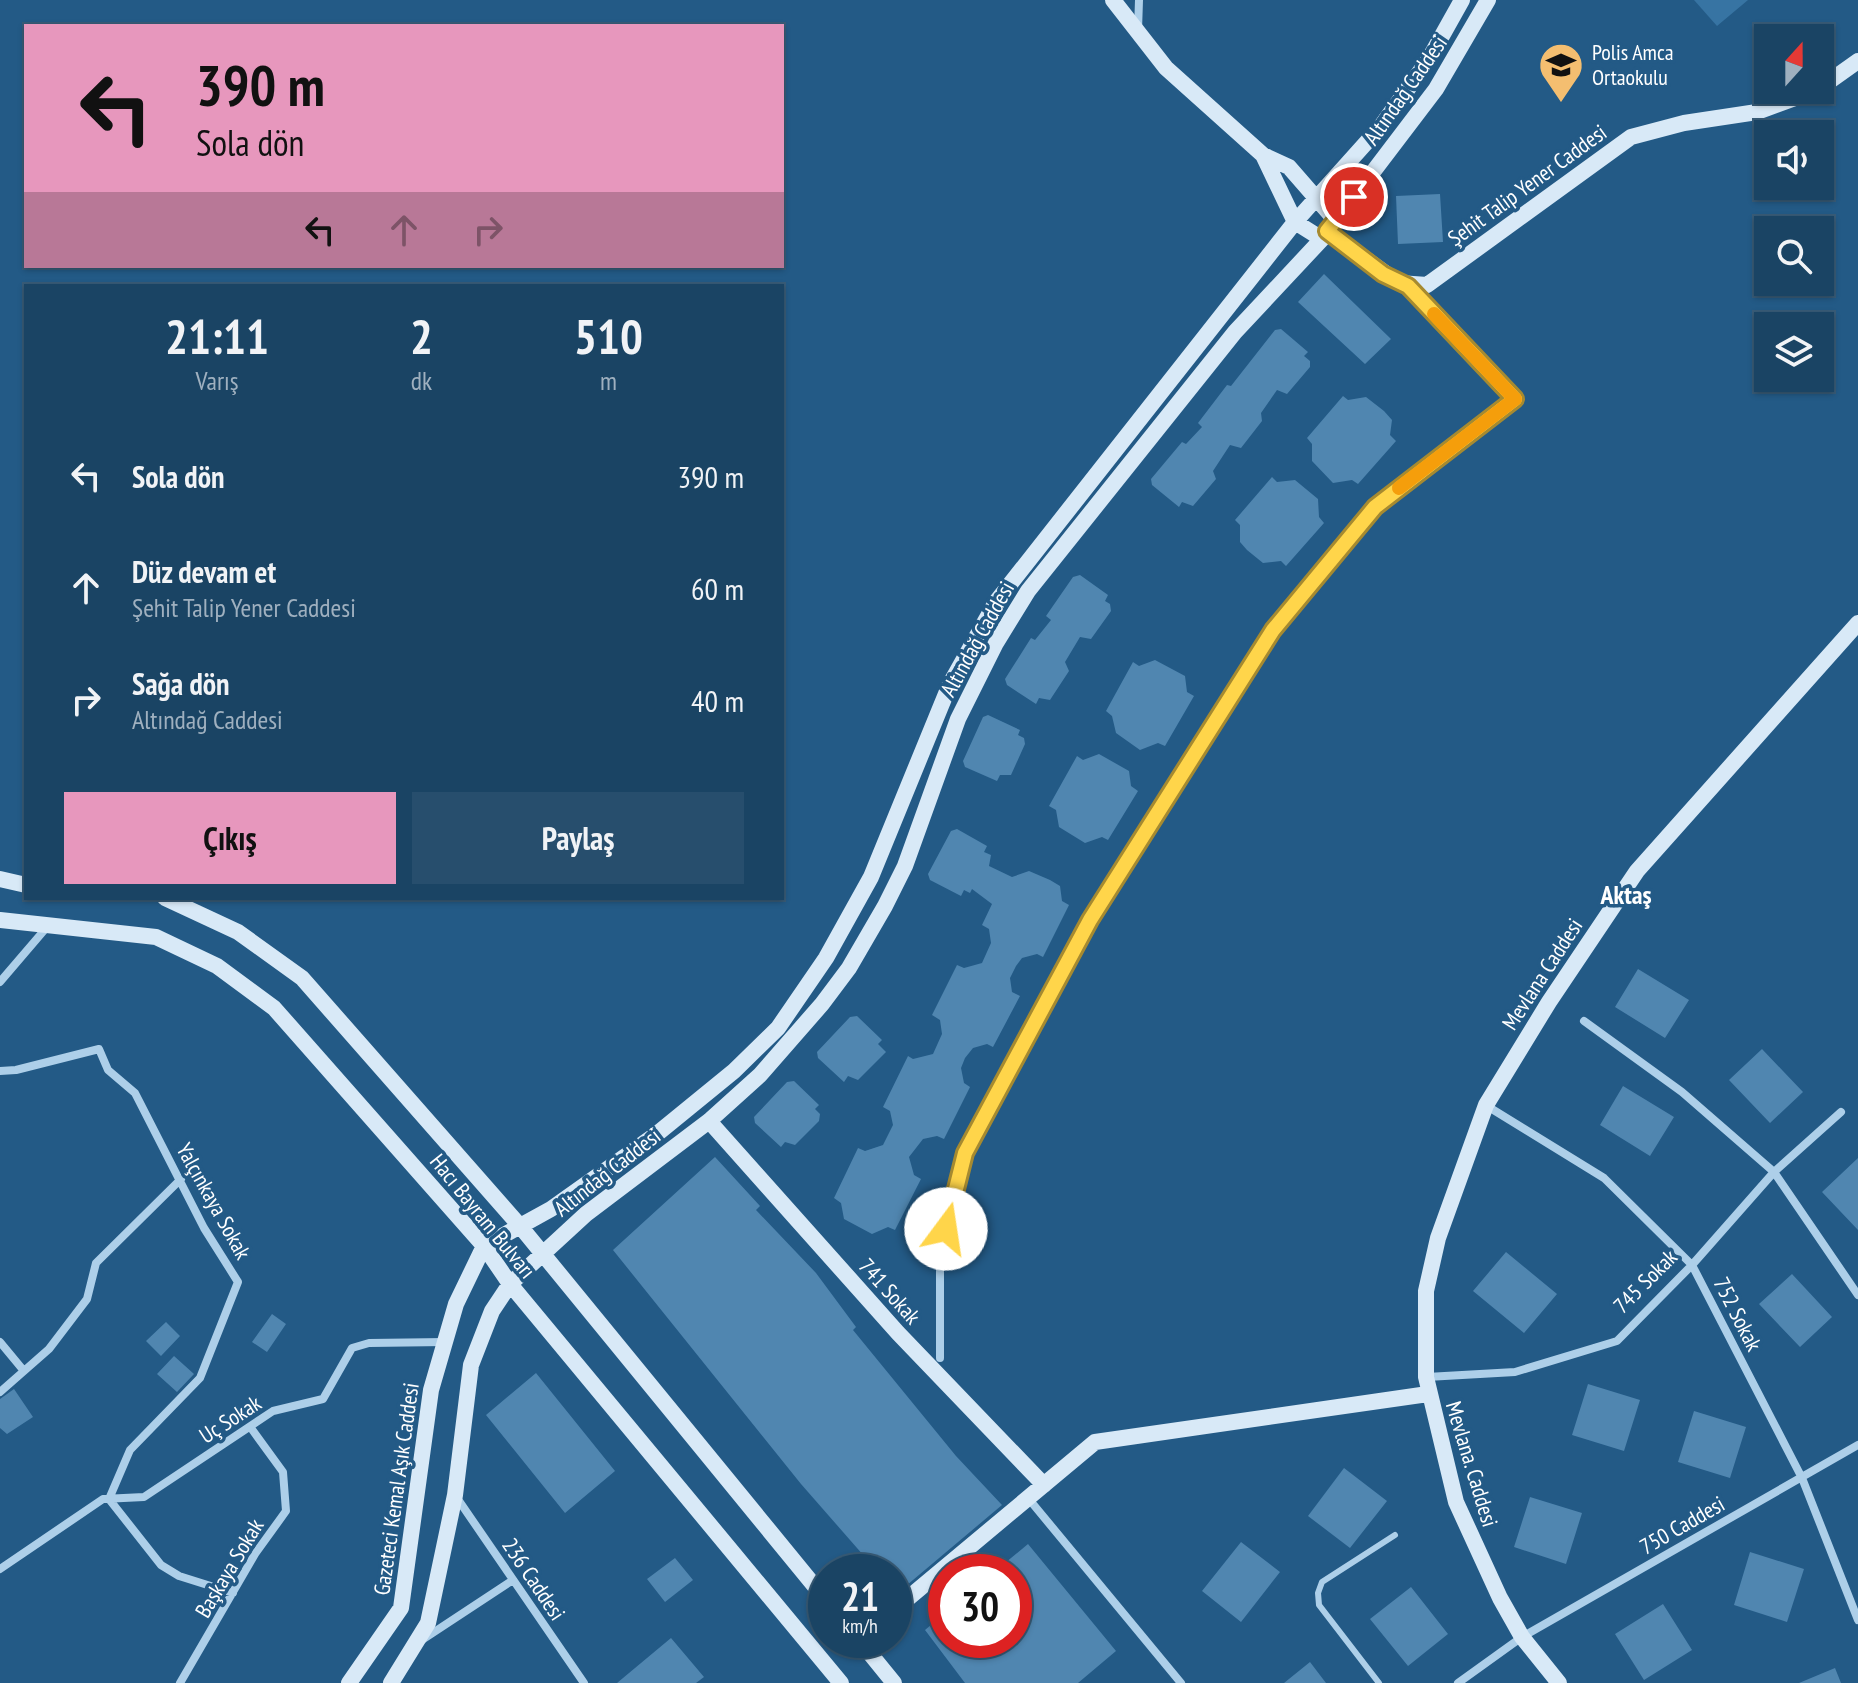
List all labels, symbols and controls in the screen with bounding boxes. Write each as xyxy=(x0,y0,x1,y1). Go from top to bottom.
north arrow xyxy=(1754,24,1834,104)
map controls xyxy=(1754,24,1834,392)
street label: Altındağ Caddesi xyxy=(1357,30,1453,150)
place label: Polis Amca Ortaokulu xyxy=(1592,38,1674,91)
school or university icon: Polis Amca Ortaokulu xyxy=(1537,41,1585,104)
text: 390 m xyxy=(196,49,325,121)
icon: left xyxy=(64,56,168,160)
street label: Şehit Talip Yener Caddesi xyxy=(1442,118,1612,252)
text: Sola dön xyxy=(196,119,304,166)
button: sound xyxy=(1754,120,1834,200)
pin xyxy=(1320,163,1388,231)
icon: arrive xyxy=(1332,175,1376,219)
icon: left xyxy=(298,208,342,252)
icon: ahead xyxy=(382,208,426,252)
icon: right xyxy=(466,208,510,252)
button: search xyxy=(1754,216,1834,296)
text: 21:11 xyxy=(165,305,269,367)
text: 2 xyxy=(410,305,433,367)
text: 510 xyxy=(574,305,643,367)
button: layers xyxy=(1754,312,1834,392)
text: Varış xyxy=(196,364,238,397)
text: dk xyxy=(411,364,432,397)
text: m xyxy=(600,364,617,397)
icon: left xyxy=(64,454,108,498)
text: Sola dön xyxy=(132,457,225,496)
text: 390 m xyxy=(678,457,744,496)
text: Düz devam et xyxy=(132,552,276,591)
icon: ahead xyxy=(64,566,108,610)
text: 60 m xyxy=(691,569,744,608)
street label: Altındağ Caddesi xyxy=(934,576,1020,702)
text: Şehit Talip Yener Caddesi xyxy=(132,591,356,624)
text: Sağa dön xyxy=(132,664,230,703)
icon: right xyxy=(64,678,108,722)
text: 40 m xyxy=(691,681,744,720)
text: Altındağ Caddesi xyxy=(132,703,283,736)
button: Çıkış xyxy=(64,792,396,884)
button: Paylaş xyxy=(412,792,744,884)
district label: Aktaş xyxy=(1599,878,1652,911)
street label: Mevlana Caddesi xyxy=(1496,913,1588,1035)
street label: Altındağ Caddesi xyxy=(548,1122,666,1222)
street label: Yalçınkaya Sokak xyxy=(171,1138,258,1265)
street label: Hacı Bayram Bulvarı xyxy=(424,1148,542,1284)
position arrow xyxy=(904,1187,988,1271)
street label: 745 Sokak xyxy=(1607,1243,1683,1319)
street label: 741 Sokak xyxy=(853,1252,927,1330)
street label: 752 Sokak xyxy=(1708,1272,1769,1356)
street label: Gazeteci Kemal Aşık Caddesi xyxy=(367,1381,425,1597)
street label: Uç Sokak xyxy=(194,1388,267,1449)
street label: Mevlana. Caddesi xyxy=(1440,1398,1504,1530)
street label: 750 Caddesi xyxy=(1635,1490,1729,1560)
street label: Başkaya Sokak xyxy=(189,1513,270,1623)
street label: 236 Caddesi xyxy=(496,1532,572,1626)
speed limit sign: 30 xyxy=(928,1554,1032,1658)
text: 21 xyxy=(841,1570,879,1622)
text: km/h xyxy=(842,1613,878,1639)

